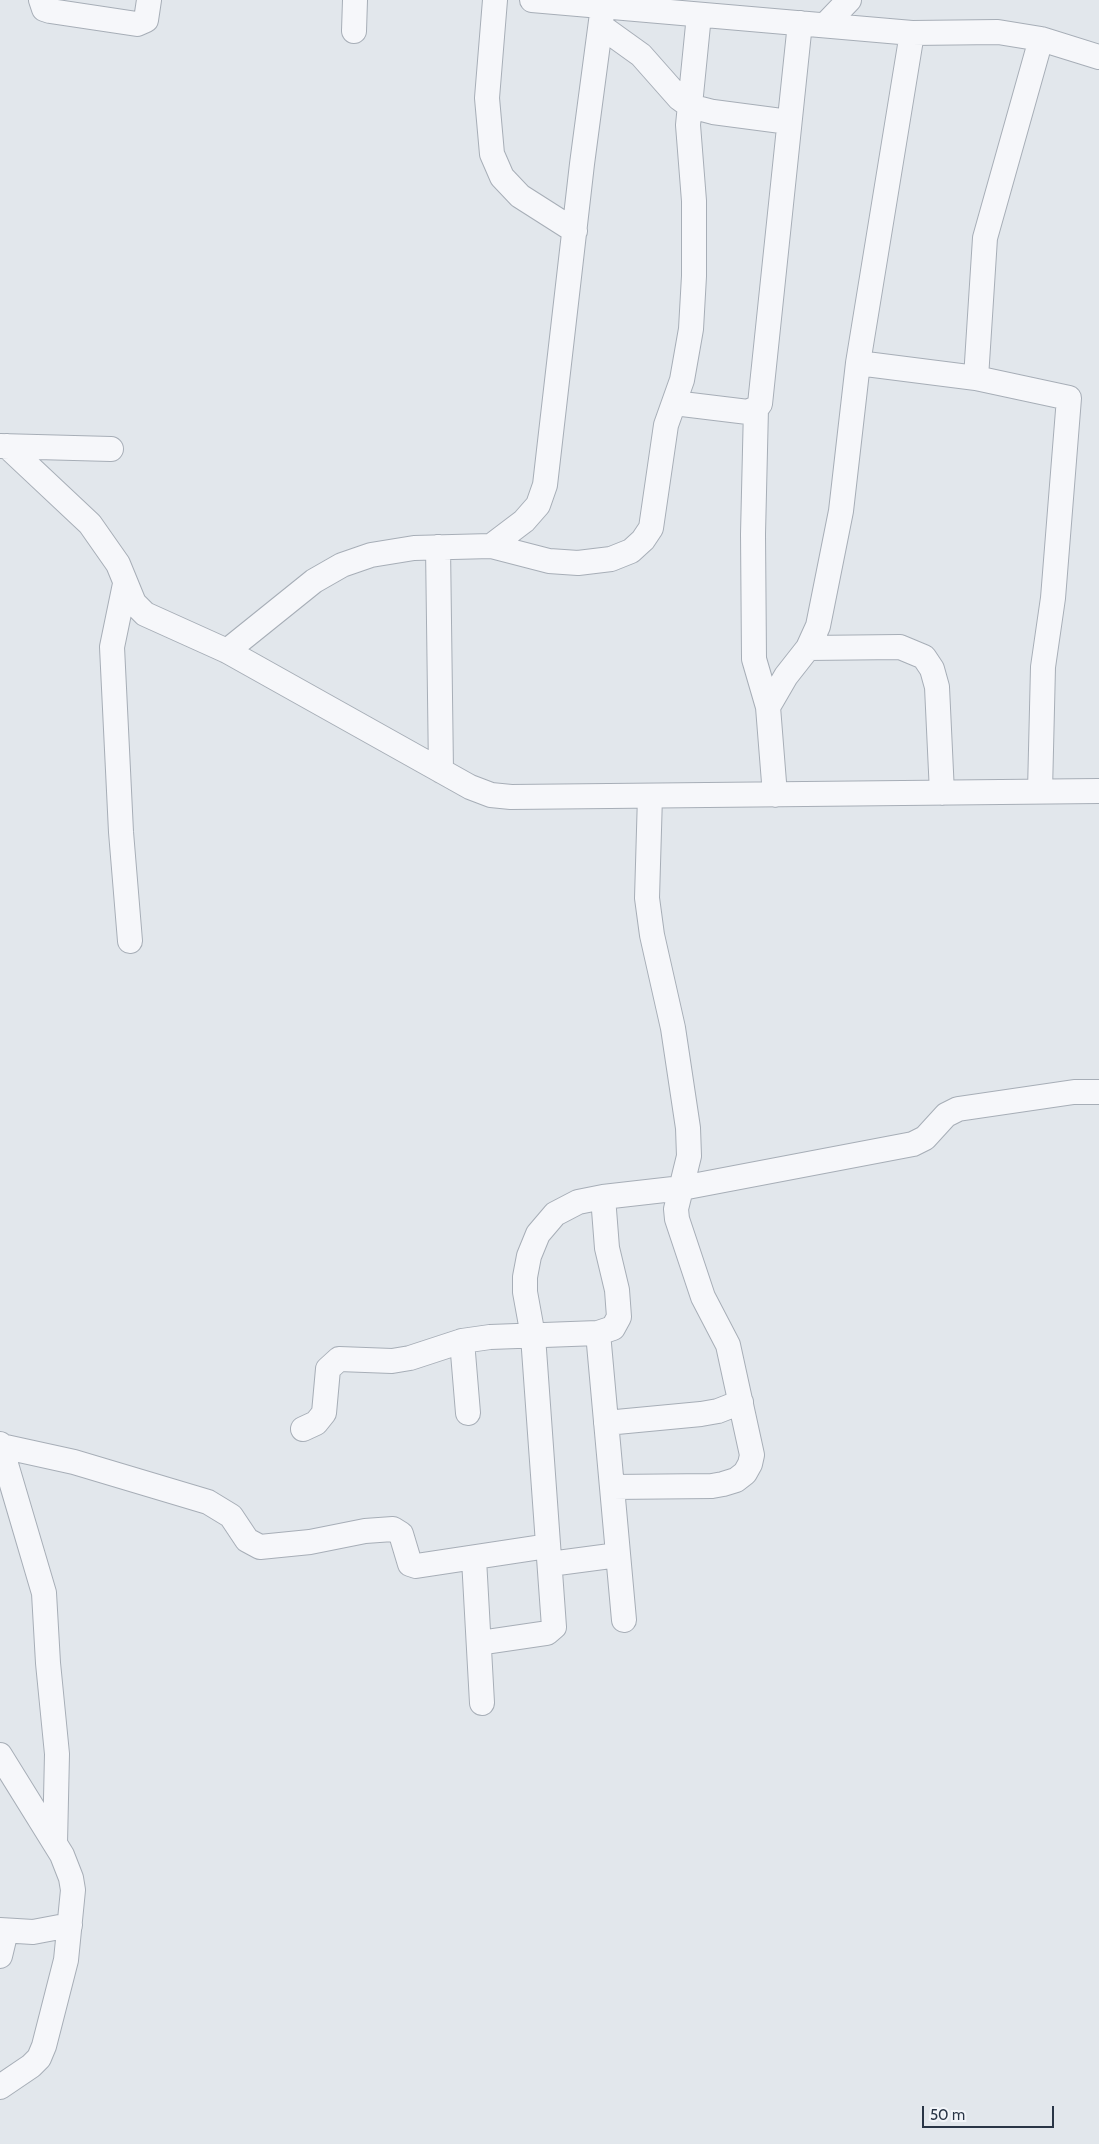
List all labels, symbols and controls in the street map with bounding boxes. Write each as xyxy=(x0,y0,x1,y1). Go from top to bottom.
scale bar xyxy=(924,2096,1056,2128)
text: 50 m xyxy=(930,2106,965,2124)

